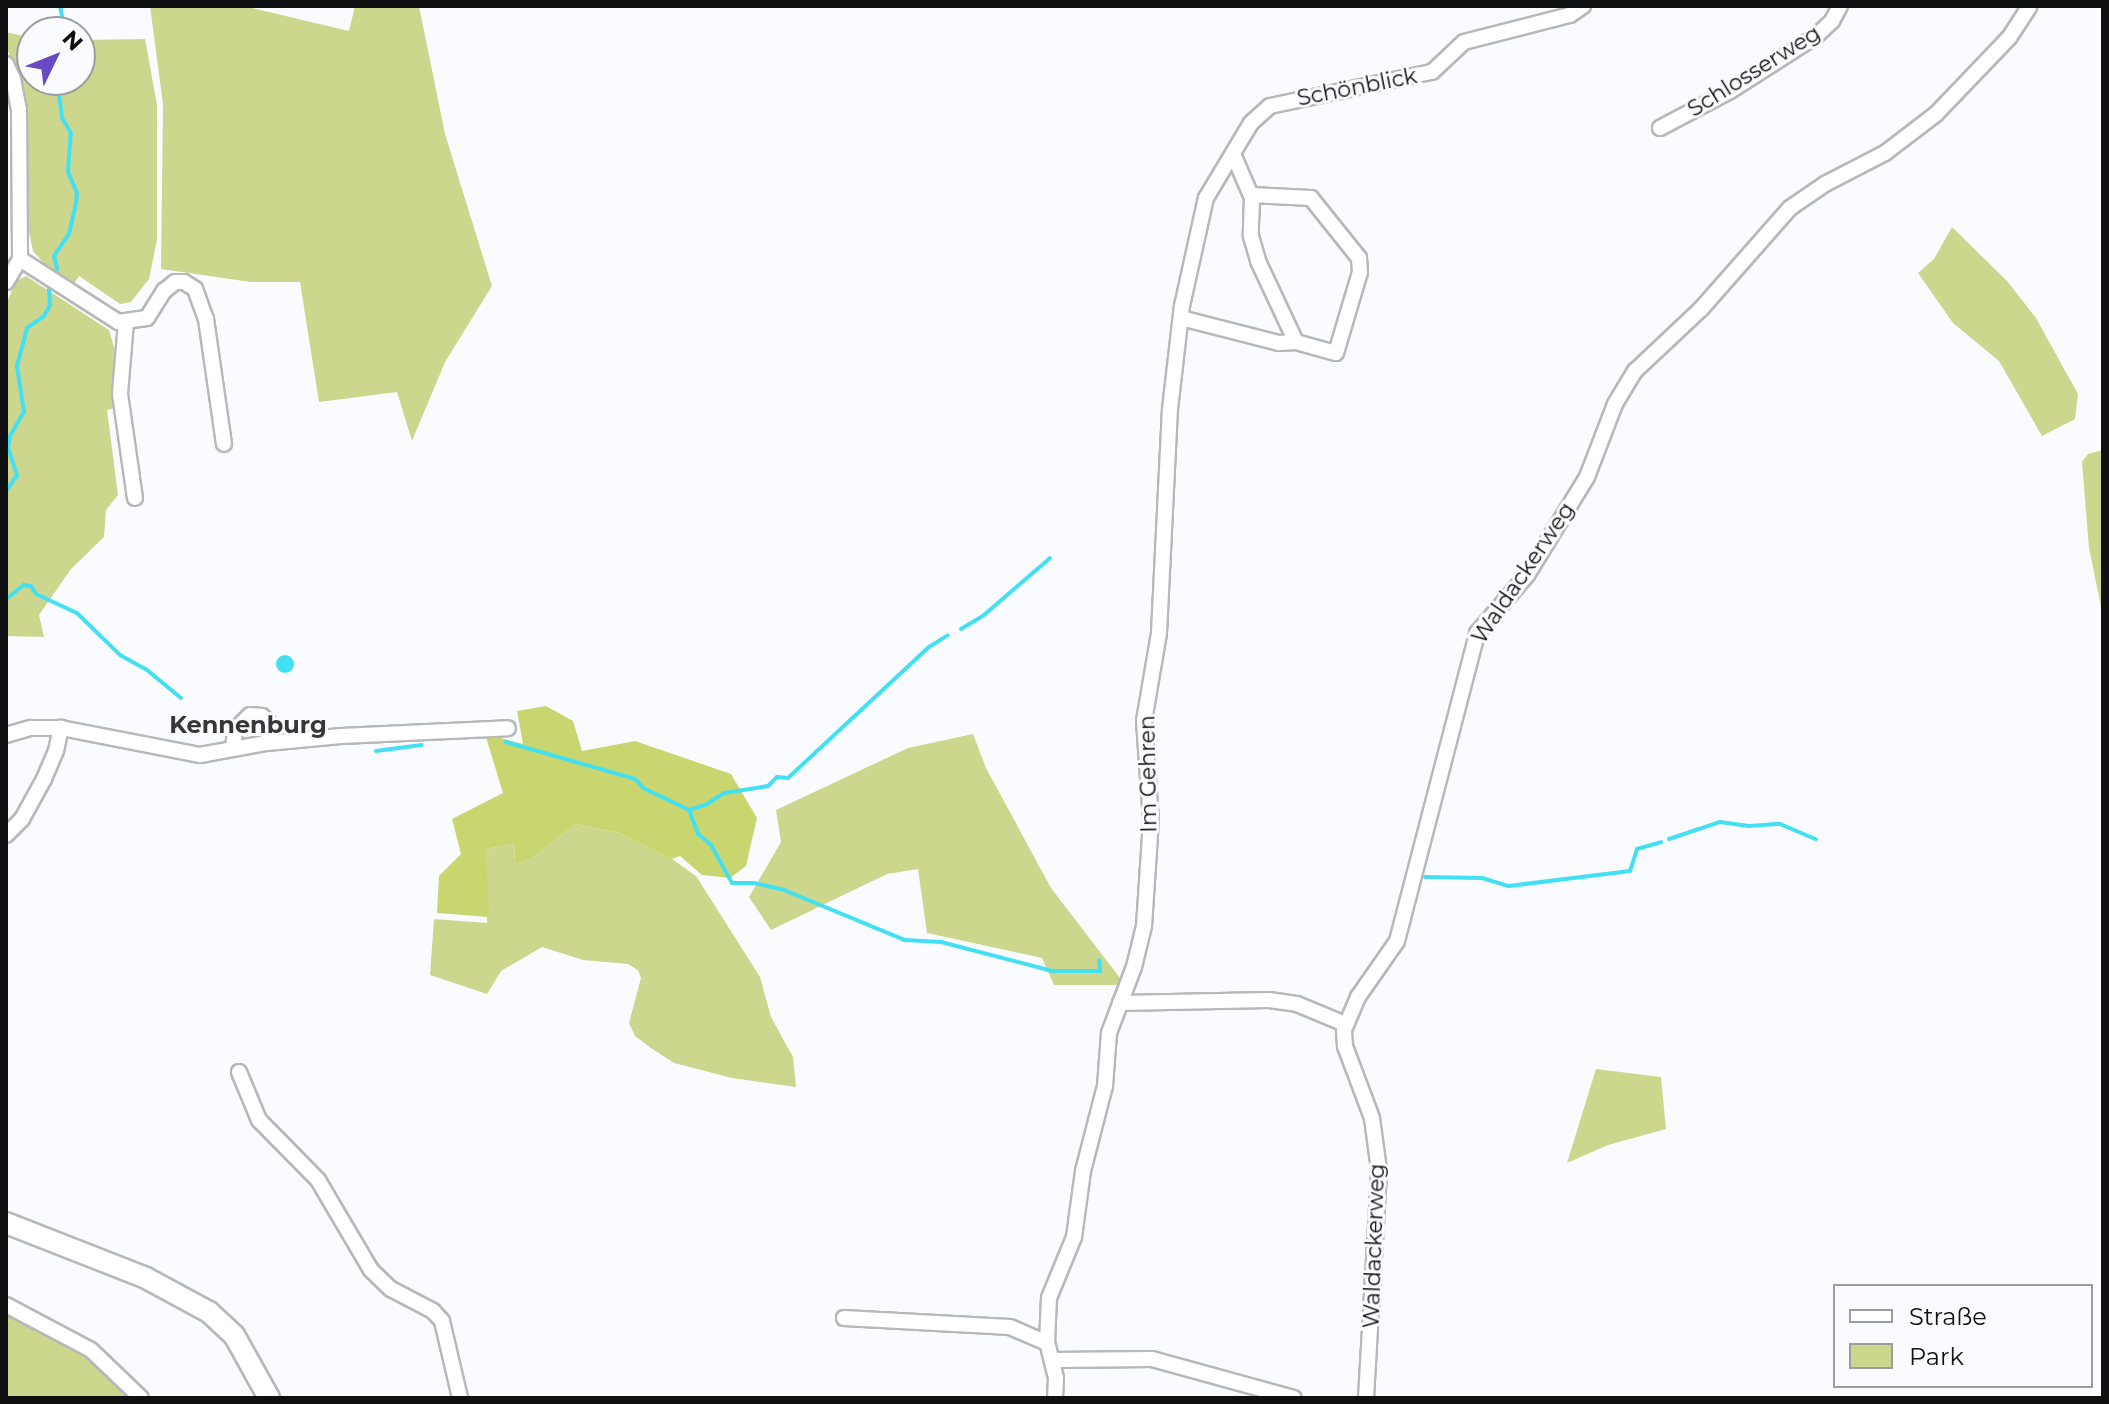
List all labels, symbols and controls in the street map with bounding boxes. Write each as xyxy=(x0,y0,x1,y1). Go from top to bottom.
north arrow xyxy=(16,16,96,96)
street label: Schlosserweg xyxy=(1683,20,1825,122)
text: N xyxy=(57,25,88,56)
street label: Schönblick xyxy=(1295,62,1419,112)
street label: Waldackerweg xyxy=(1466,497,1580,649)
district label: Kennenburg xyxy=(169,711,327,739)
street label: Im Gehren xyxy=(1134,715,1162,833)
street label: Waldackerweg xyxy=(1358,1163,1390,1329)
legend xyxy=(1833,1284,2093,1388)
text: Straße xyxy=(1909,1302,1987,1331)
text: Park xyxy=(1909,1342,1964,1371)

